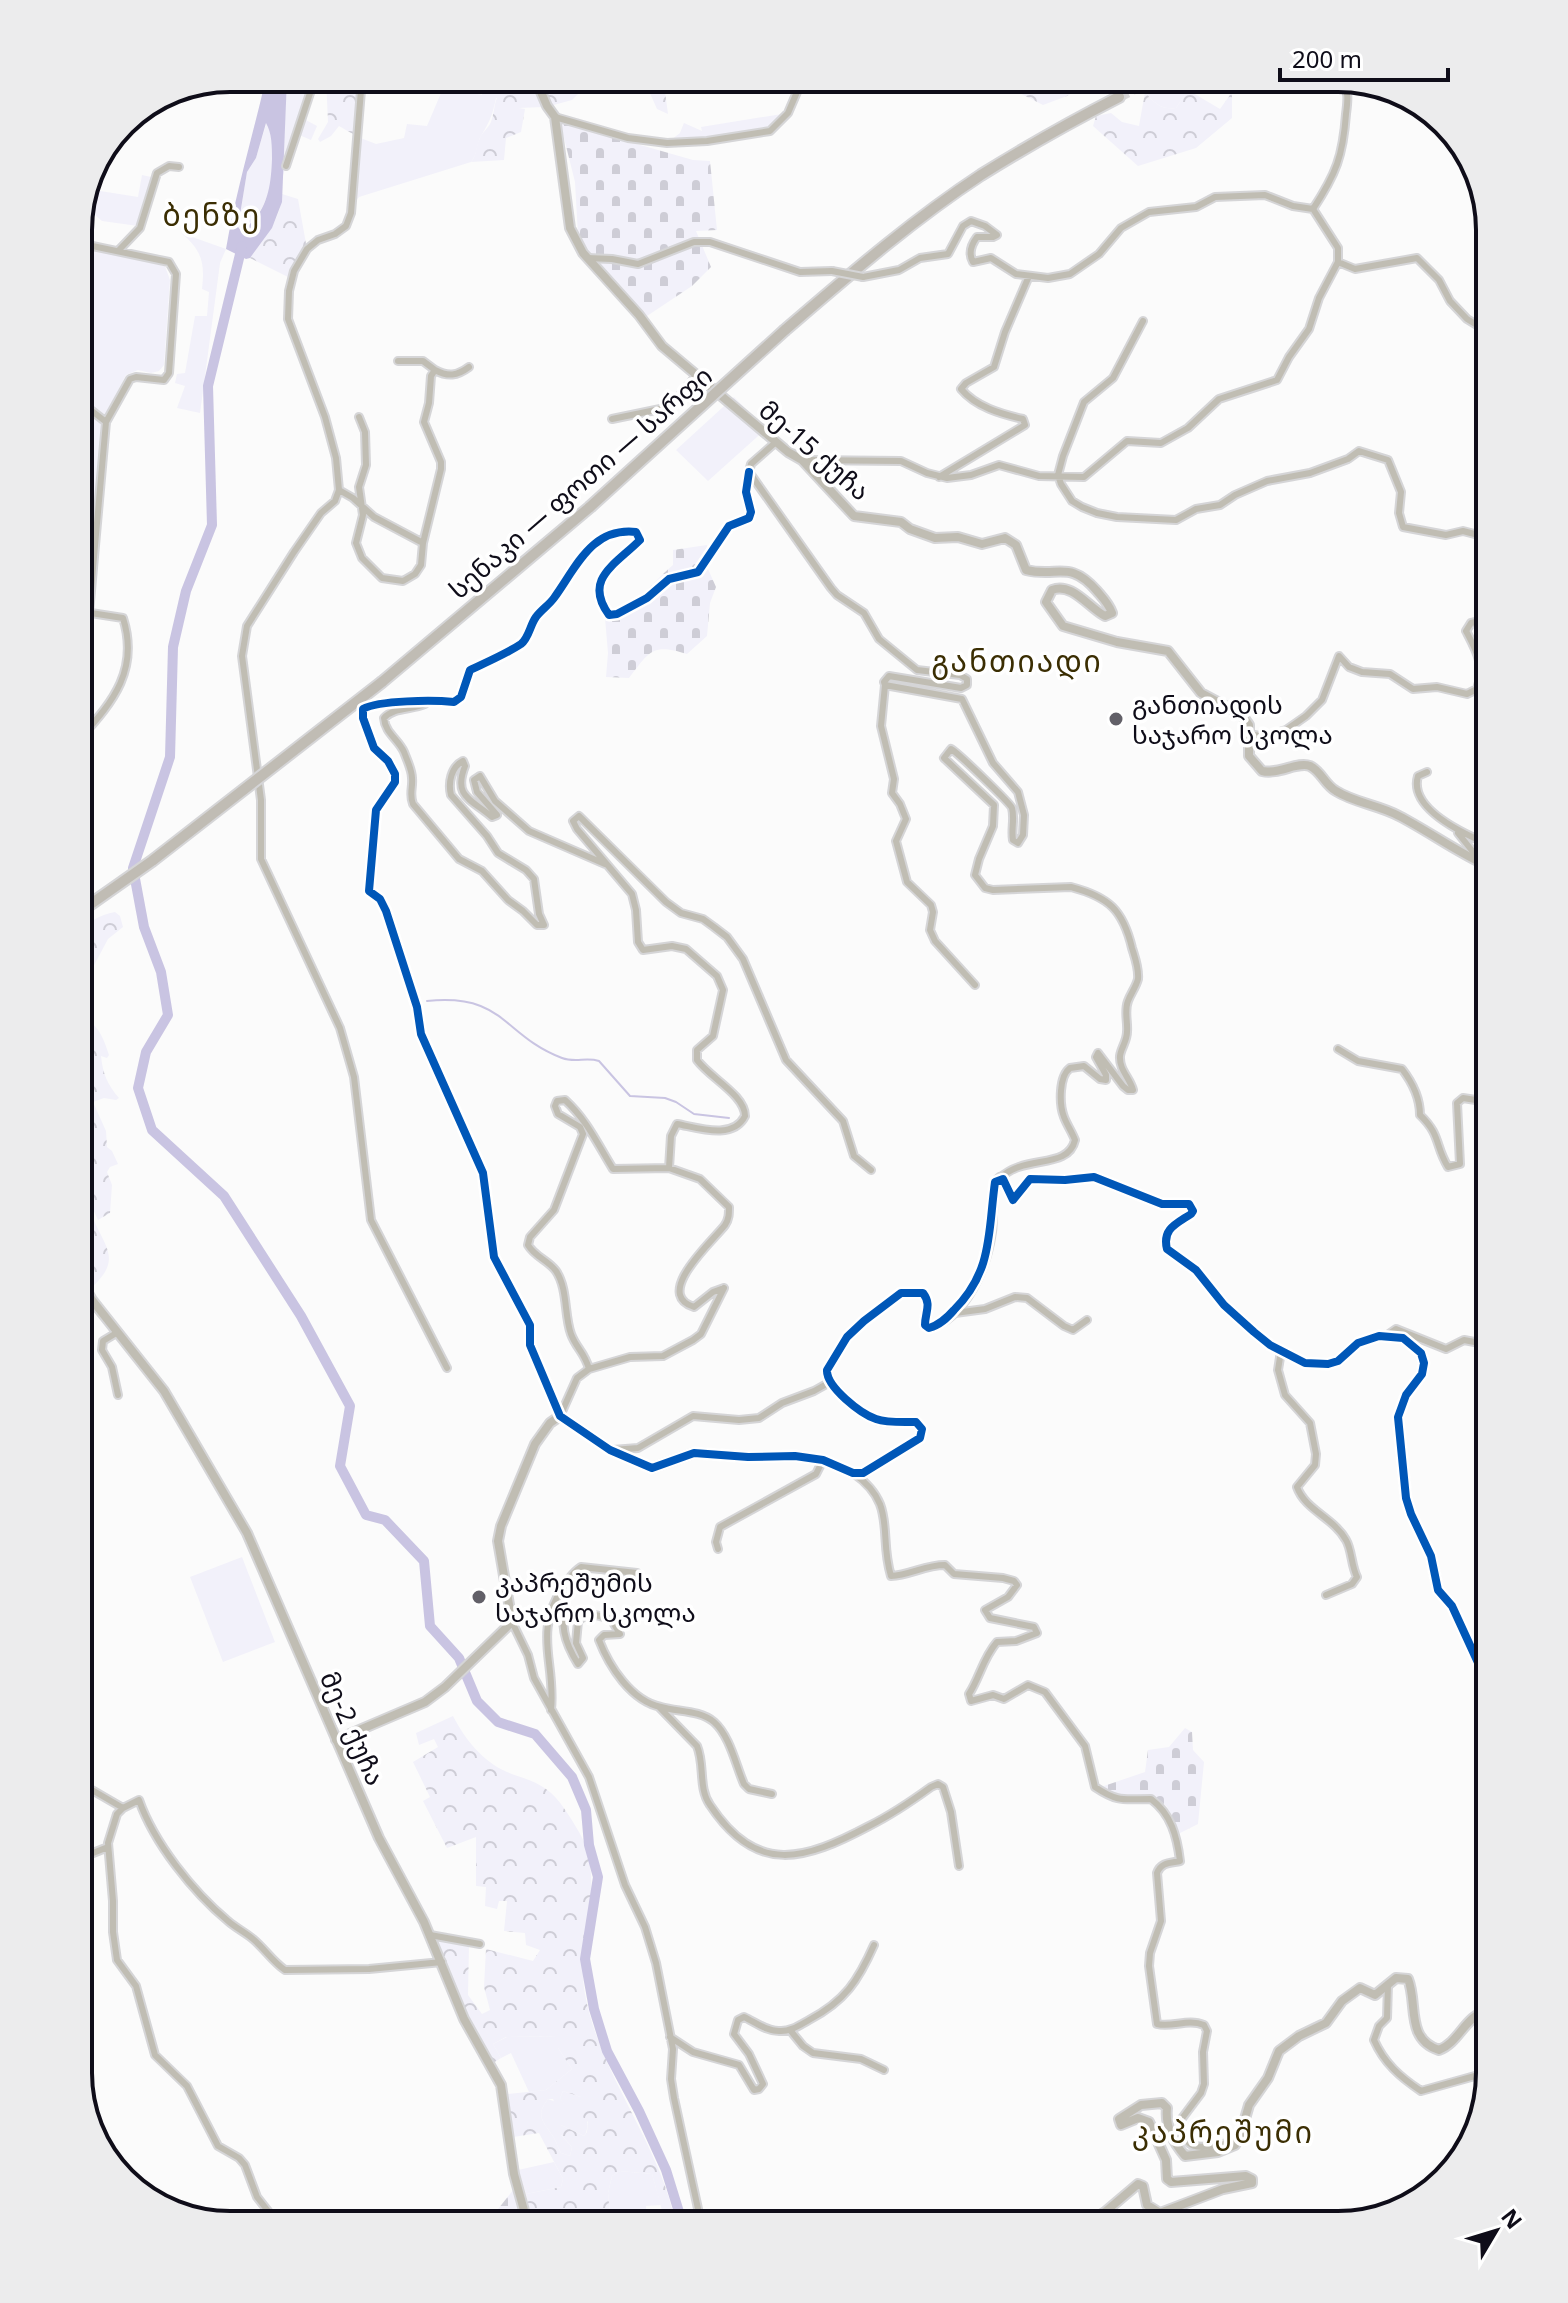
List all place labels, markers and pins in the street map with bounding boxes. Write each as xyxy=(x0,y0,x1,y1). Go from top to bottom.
place label: განთიადის საჯარო სკოლა xyxy=(1132,686,1333,752)
marker: განთიადის საჯარო სკოლა xyxy=(1107,710,1125,728)
place label: კაპრეშუმის საჯარო სკოლა xyxy=(495,1564,696,1630)
marker: კაპრეშუმის საჯარო სკოლა xyxy=(470,1588,488,1606)

